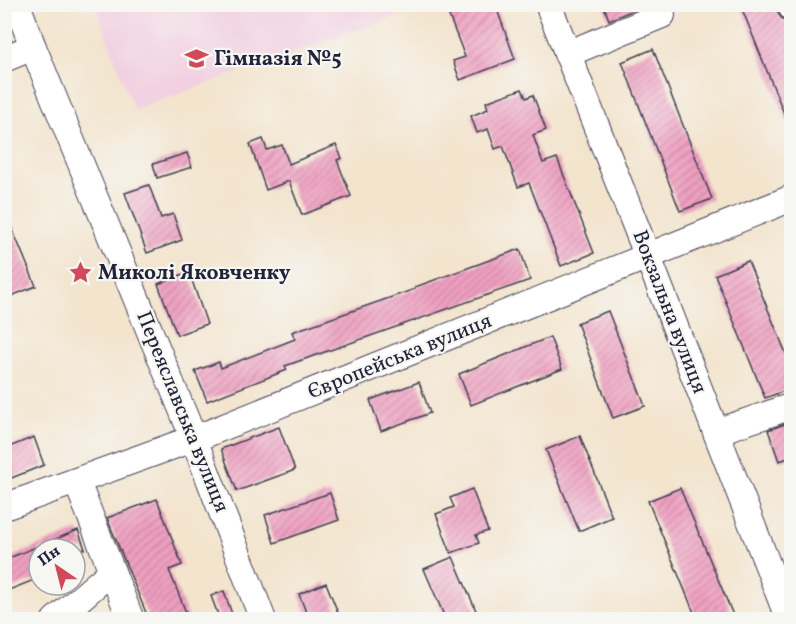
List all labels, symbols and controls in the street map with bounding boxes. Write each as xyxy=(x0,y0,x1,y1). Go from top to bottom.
place label: Гімназія №5 xyxy=(214,45,342,74)
school or university icon: Гімназія №5 xyxy=(183,46,209,72)
street label: Вокзальна вулиця xyxy=(624,226,714,398)
place label: Миколі Яковченку xyxy=(98,259,291,288)
place icon: Миколі Яковченку xyxy=(67,260,93,286)
street label: Переяславська вулиця xyxy=(128,307,236,517)
street label: Європейська вулиця xyxy=(304,307,496,407)
north arrow xyxy=(27,537,87,597)
text: Пн xyxy=(34,541,65,572)

